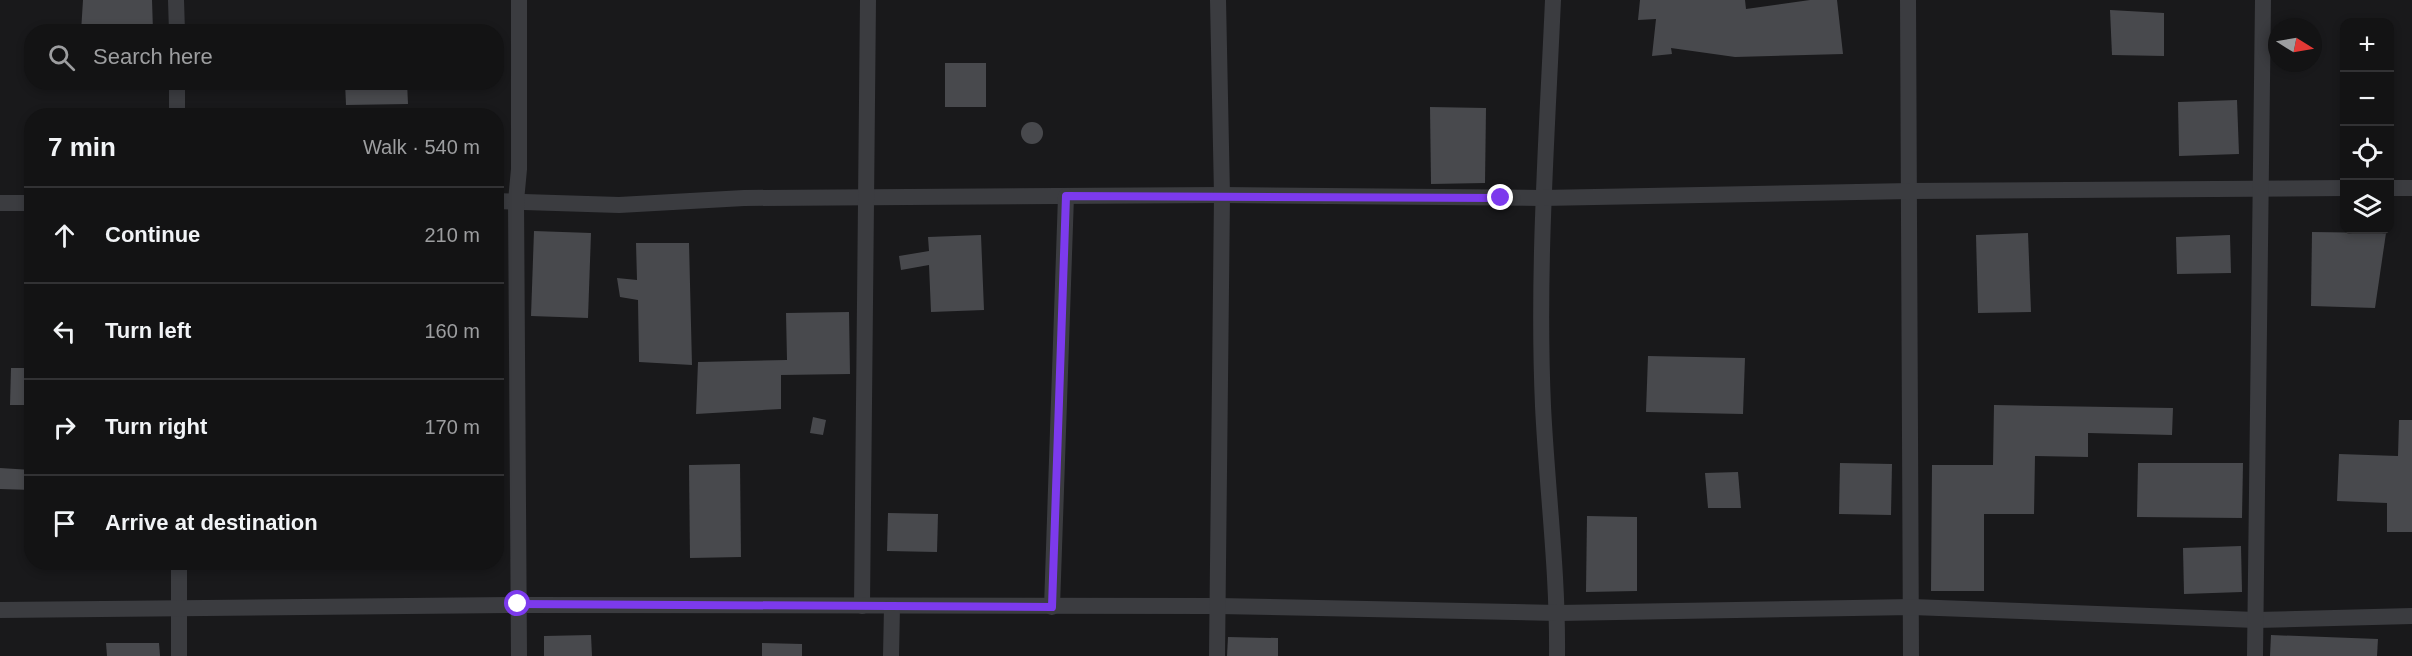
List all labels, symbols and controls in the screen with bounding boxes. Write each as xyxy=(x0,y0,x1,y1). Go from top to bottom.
north arrow xyxy=(2268,18,2322,72)
map controls xyxy=(2340,18,2394,234)
button: + xyxy=(2340,18,2394,72)
search box xyxy=(24,24,504,90)
icon: search xyxy=(45,41,78,74)
text: Search here xyxy=(93,44,213,69)
button: − xyxy=(2340,72,2394,126)
button: locate xyxy=(2340,126,2394,180)
text: 7 min xyxy=(48,132,116,162)
text: Walk · 540 m xyxy=(363,136,480,158)
button: layers xyxy=(2340,180,2394,234)
route end xyxy=(1487,184,1513,210)
icon: ahead xyxy=(48,219,81,252)
text: Continue xyxy=(105,222,200,247)
text: 210 m xyxy=(424,224,480,246)
icon: left xyxy=(48,315,81,348)
text: Turn left xyxy=(105,318,191,343)
text: 160 m xyxy=(424,320,480,342)
icon: right xyxy=(48,411,81,444)
text: Turn right xyxy=(105,414,207,439)
text: 170 m xyxy=(424,416,480,438)
icon: arrive xyxy=(48,507,81,540)
text: Arrive at destination xyxy=(105,510,318,535)
route start xyxy=(504,590,530,616)

